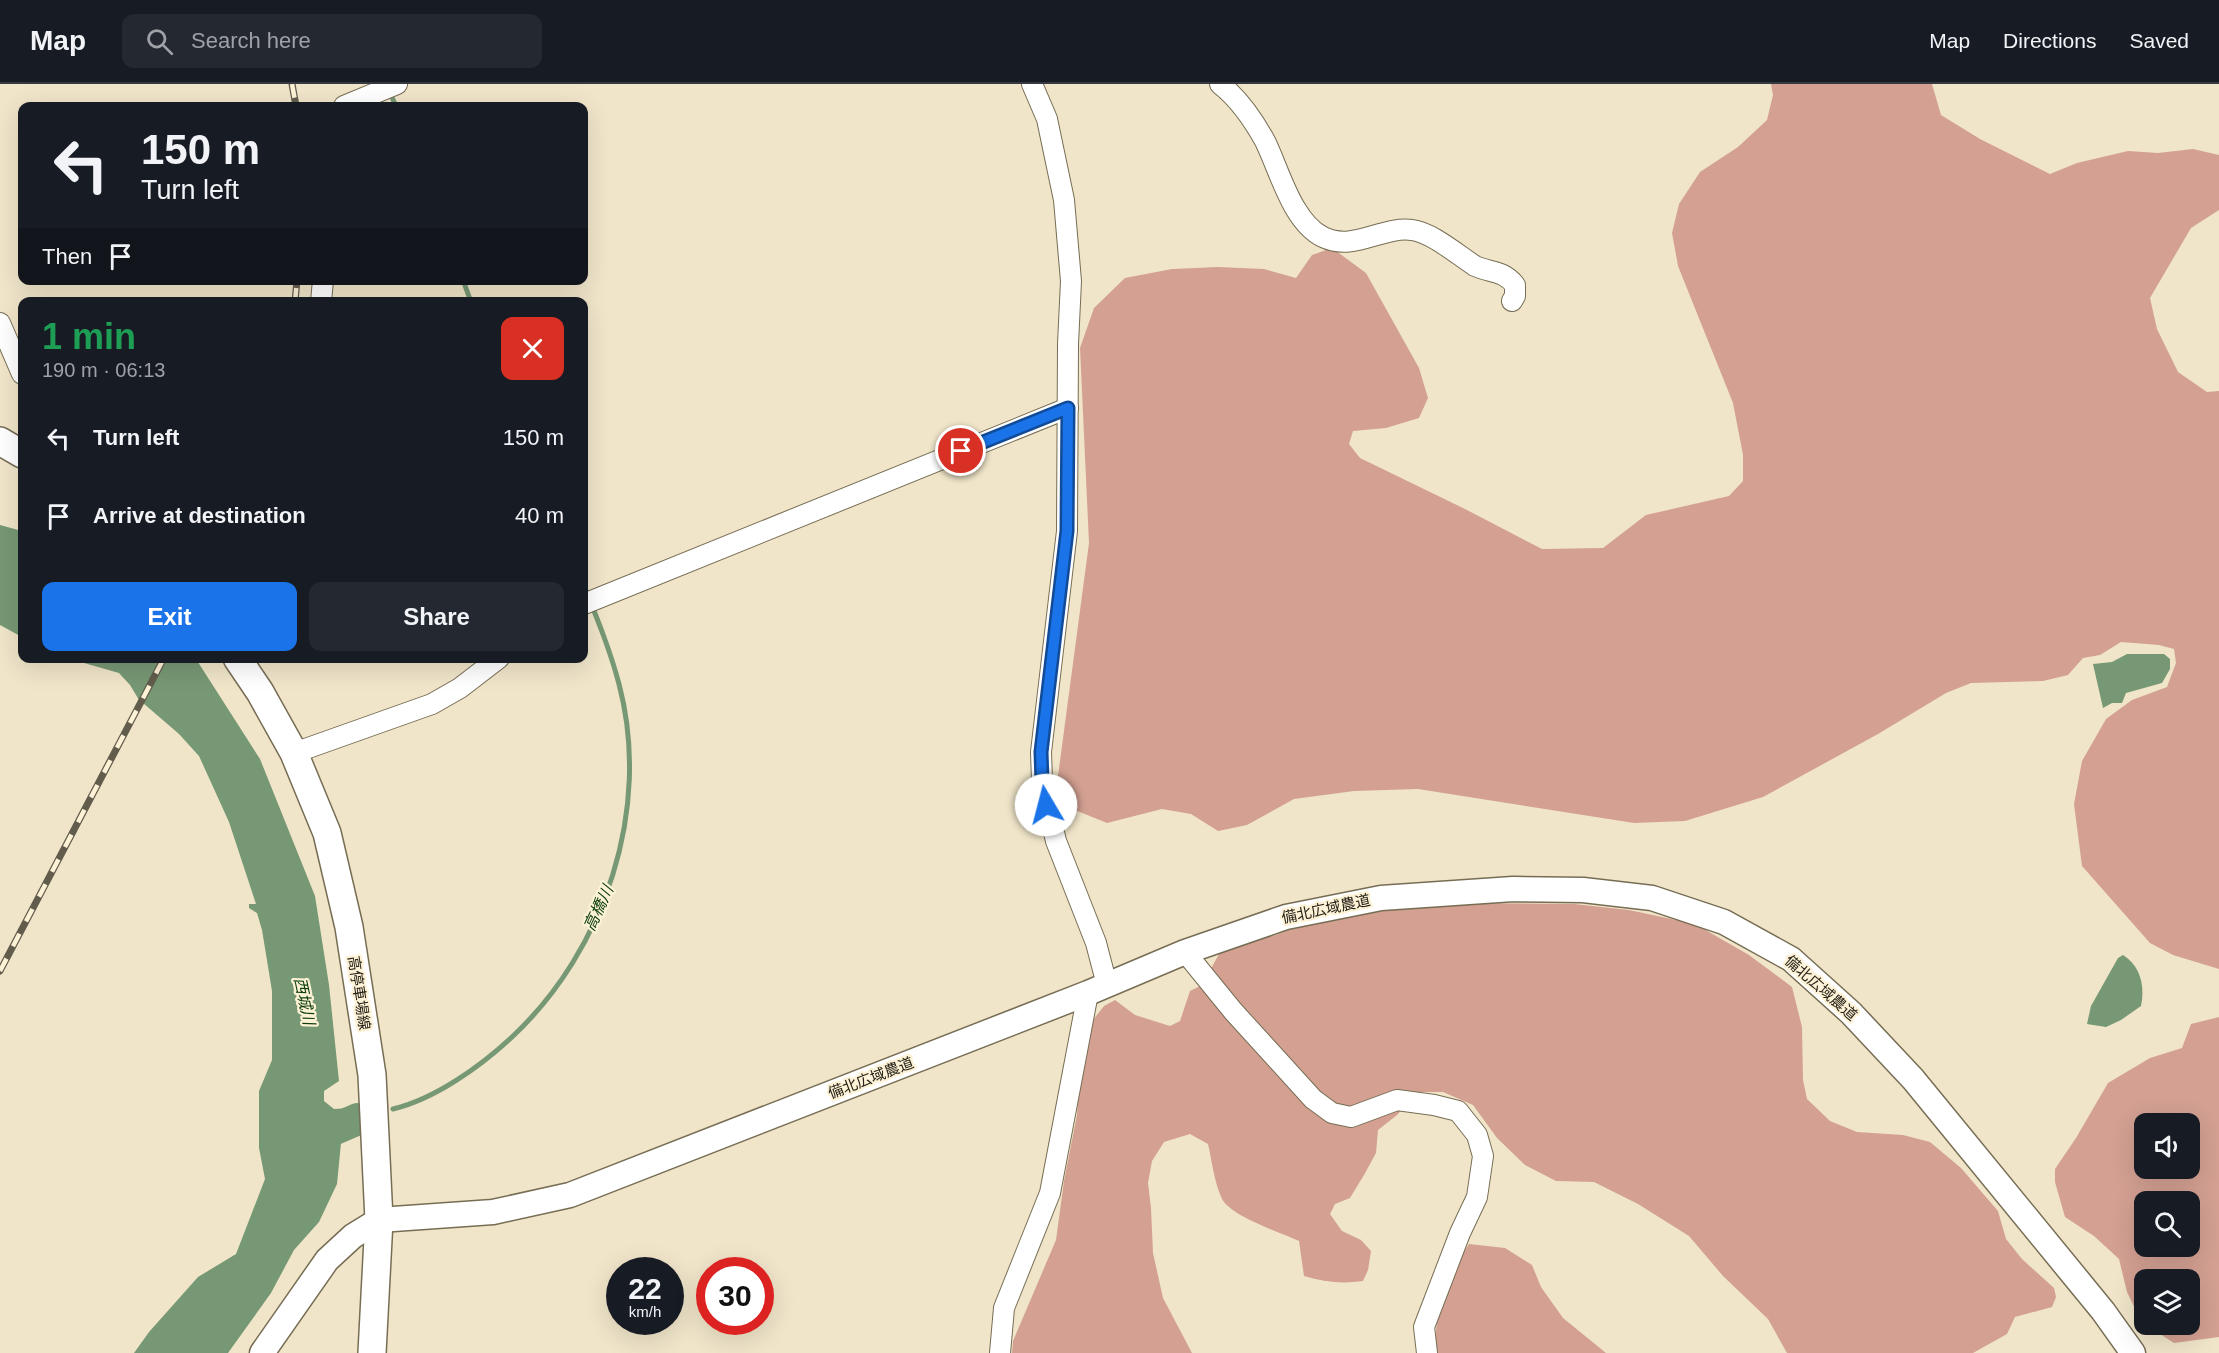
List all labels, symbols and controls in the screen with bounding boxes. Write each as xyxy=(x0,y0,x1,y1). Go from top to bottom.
search box xyxy=(122,14,542,68)
text: Map xyxy=(30,25,86,56)
icon: search xyxy=(143,25,176,58)
text: Search here xyxy=(191,28,311,53)
text: Map xyxy=(1929,29,1970,52)
text: Directions xyxy=(2003,29,2096,52)
text: Saved xyxy=(2129,29,2189,52)
icon: left xyxy=(42,126,120,204)
text: 150 m xyxy=(141,126,260,173)
text: Turn left xyxy=(141,175,239,205)
icon: arrive xyxy=(104,240,137,273)
text: Then xyxy=(42,244,92,269)
text: 1 min xyxy=(42,316,136,357)
button: close xyxy=(501,317,564,380)
text: 190 m · 06:13 xyxy=(42,359,165,381)
icon: left xyxy=(42,422,75,455)
text: Turn left xyxy=(93,425,179,450)
text: 150 m xyxy=(503,425,564,450)
pin xyxy=(935,425,986,476)
icon: arrive xyxy=(944,434,977,467)
icon: arrive xyxy=(42,500,75,533)
text: Arrive at destination xyxy=(93,503,306,528)
text: 40 m xyxy=(515,503,564,528)
button: Exit xyxy=(42,582,297,651)
button: Share xyxy=(309,582,564,651)
position arrow xyxy=(1014,773,1078,837)
water label: 高橋川 xyxy=(581,881,617,934)
street label: 備北広域農道 xyxy=(1280,891,1372,926)
street label: 備北広域農道 xyxy=(1782,952,1861,1024)
street label: 高停車場線 xyxy=(345,955,374,1031)
water label: 西城川 xyxy=(291,976,318,1028)
street label: 備北広域農道 xyxy=(826,1053,916,1102)
map controls xyxy=(2134,1113,2200,1335)
button: sound xyxy=(2134,1113,2200,1179)
button: search xyxy=(2134,1191,2200,1257)
speed limit sign: 30 xyxy=(696,1257,774,1335)
button: layers xyxy=(2134,1269,2200,1335)
text: 22 xyxy=(628,1272,662,1305)
text: km/h xyxy=(629,1303,661,1320)

